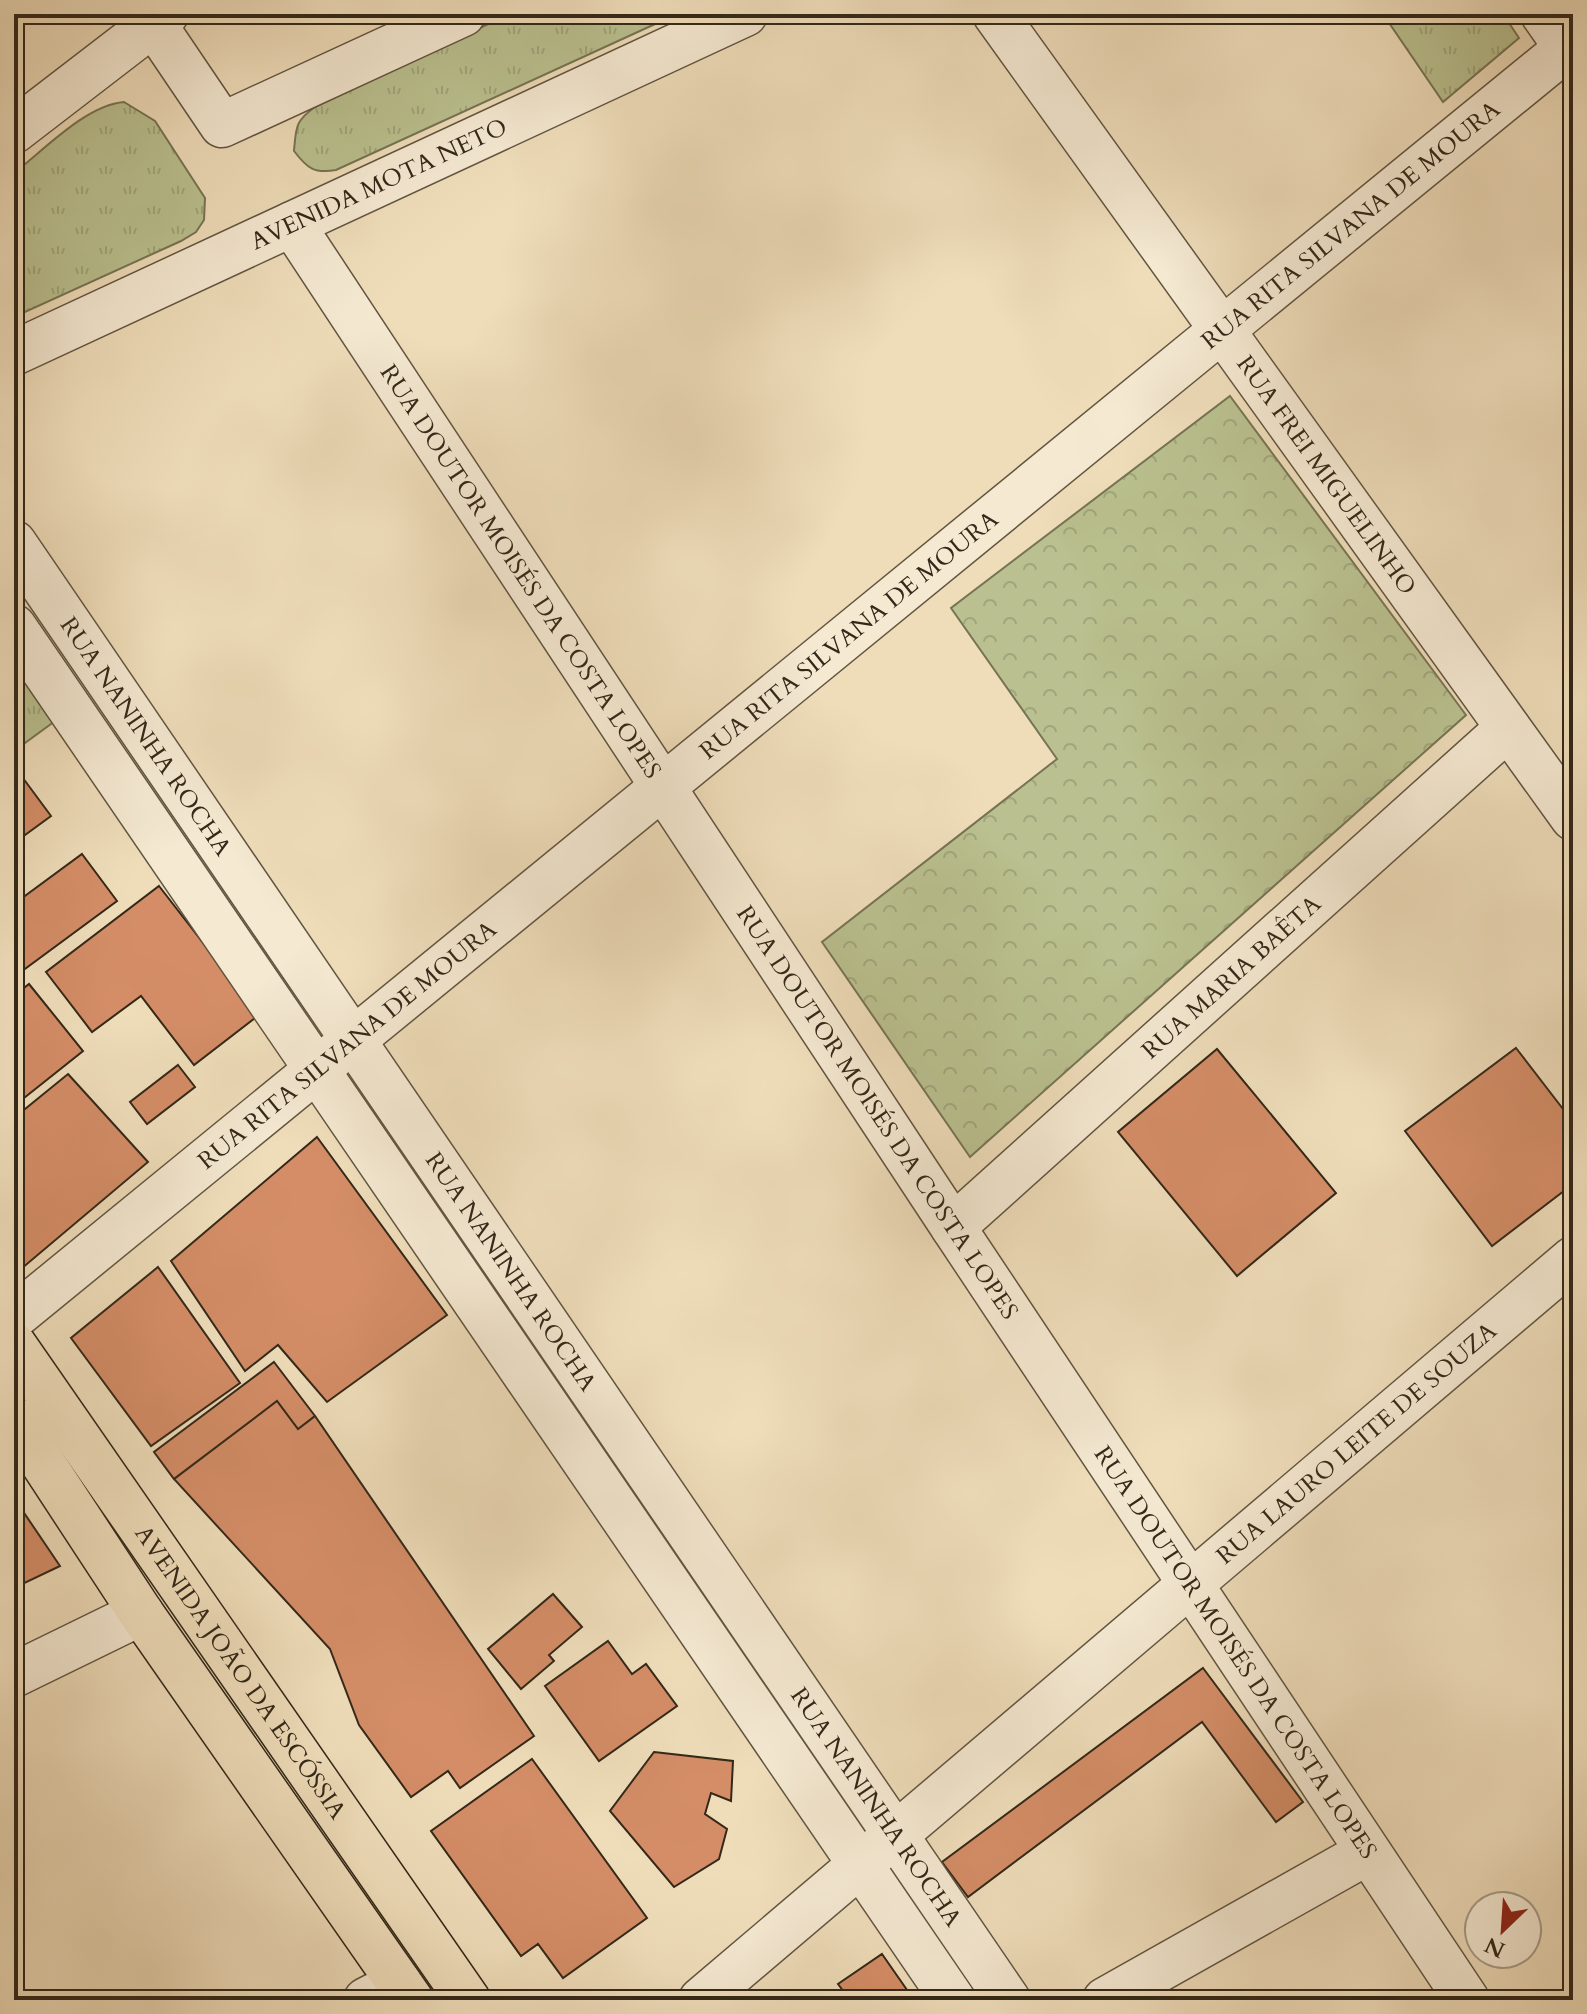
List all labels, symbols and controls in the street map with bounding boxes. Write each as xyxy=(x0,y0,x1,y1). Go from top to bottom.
street label: RUA RITA SILVANA DE MOURA xyxy=(1194,92,1507,357)
street label: AVENIDA MOTA NETO xyxy=(245,110,512,258)
street label: RUA FREI MIGUELINHO xyxy=(1229,349,1424,602)
street label: RUA DOUTOR MOISÉS DA COSTA LOPES xyxy=(372,358,669,785)
street label: RUA RITA SILVANA DE MOURA xyxy=(692,502,1006,767)
street label: RUA NANINHA ROCHA xyxy=(53,610,240,863)
street label: RUA MARIA BAÊTA xyxy=(1134,887,1329,1066)
street label: RUA DOUTOR MOISÉS DA COSTA LOPES xyxy=(729,899,1026,1326)
street label: RUA RITA SILVANA DE MOURA xyxy=(191,912,504,1177)
street label: RUA NANINHA ROCHA xyxy=(418,1145,605,1399)
street label: RUA LAURO LEITE DE SOUZA xyxy=(1209,1314,1504,1572)
street label: RUA DOUTOR MOISÉS DA COSTA LOPES xyxy=(1087,1439,1385,1865)
street label: AVENIDA JOÃO DA ESCÓSSIA xyxy=(127,1519,355,1826)
street label: RUA NANINHA ROCHA xyxy=(783,1681,970,1934)
north arrow xyxy=(1463,1890,1543,1970)
text: N xyxy=(1480,1930,1510,1965)

